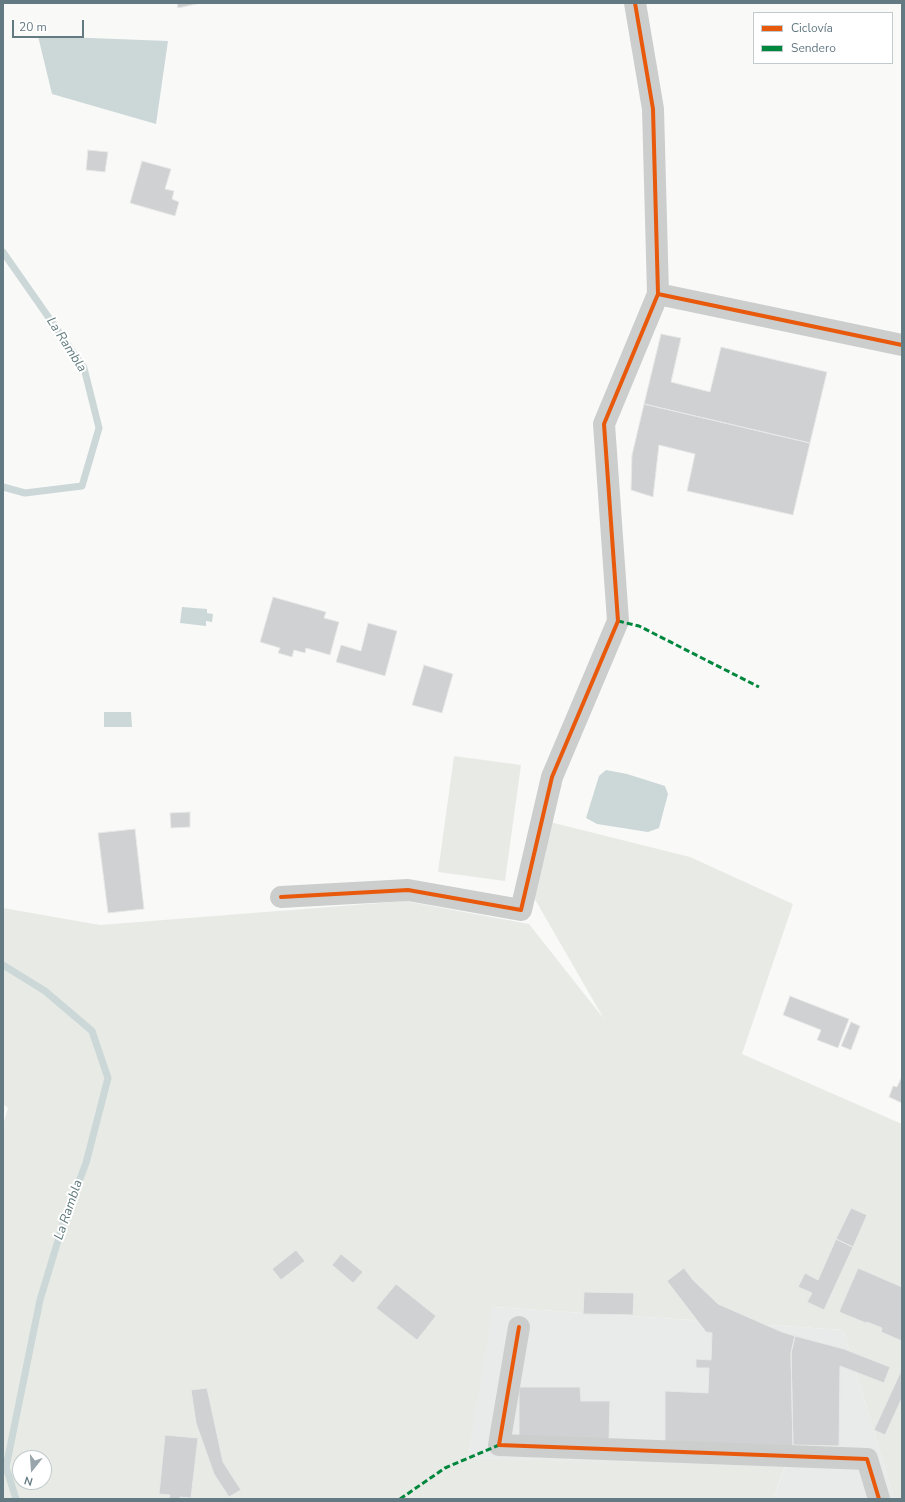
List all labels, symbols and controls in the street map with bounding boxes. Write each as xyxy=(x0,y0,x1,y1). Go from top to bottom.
scale bar xyxy=(14,12,86,38)
legend xyxy=(753,12,893,64)
text: 20 m xyxy=(19,19,47,35)
text: Ciclovía xyxy=(791,20,833,36)
text: Sendero xyxy=(791,40,836,56)
water label: La Rambla xyxy=(42,315,90,375)
water label: La Rambla xyxy=(51,1178,87,1242)
north arrow xyxy=(12,1450,52,1490)
text: N xyxy=(23,1473,35,1489)

